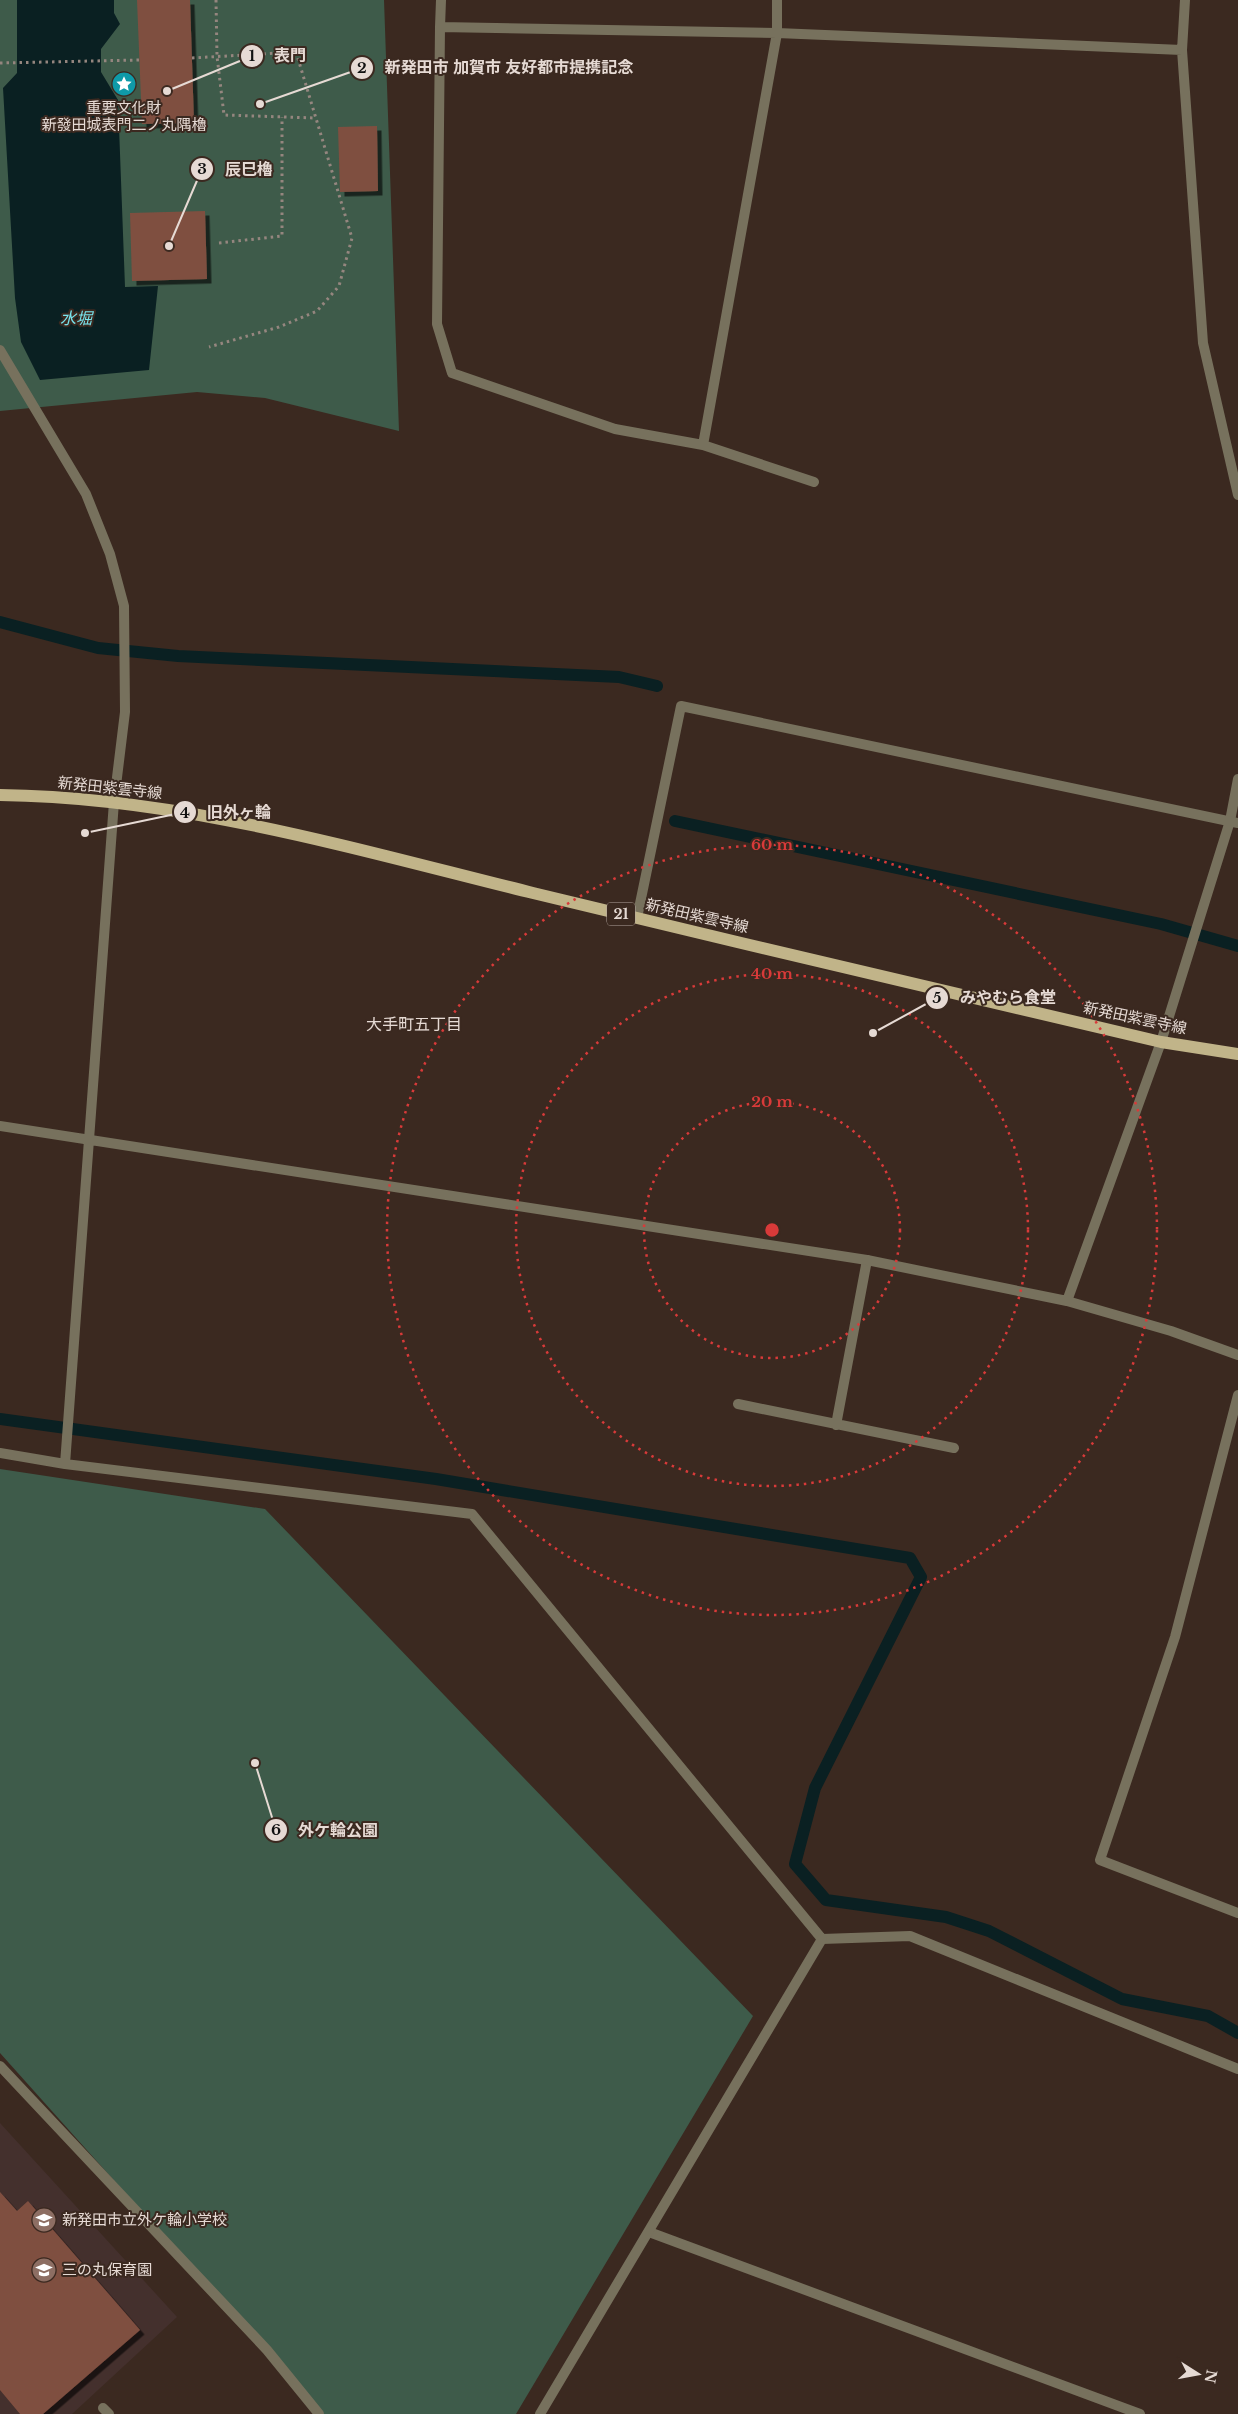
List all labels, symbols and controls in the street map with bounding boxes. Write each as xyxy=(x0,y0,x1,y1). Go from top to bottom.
callout: 表門 xyxy=(239,40,316,71)
text: 表門 xyxy=(274,45,306,65)
text: 1 xyxy=(249,46,256,65)
callout: 新発田市 加賀市 友好都市提携記念 xyxy=(350,52,643,83)
text: 新発田市 加賀市 友好都市提携記念 xyxy=(385,57,633,77)
text: 2 xyxy=(357,58,367,77)
place icon: 重要文化財 新發田城表門二ノ丸隅櫓 xyxy=(111,71,137,97)
place label: 重要文化財 新發田城表門二ノ丸隅櫓 xyxy=(41,98,207,134)
callout: 辰巳櫓 xyxy=(190,153,283,184)
text: 3 xyxy=(197,159,207,178)
text: 辰巳櫓 xyxy=(225,159,273,179)
water label: 水堀 xyxy=(60,308,95,328)
street label: 新発田紫雲寺線 xyxy=(57,773,163,802)
callout: 旧外ヶ輪 xyxy=(172,797,281,828)
text: 旧外ヶ輪 xyxy=(207,802,271,822)
text: 4 xyxy=(180,803,190,822)
text: 60 m xyxy=(751,835,793,854)
street label: 新発田紫雲寺線 xyxy=(644,894,750,937)
road number: 21 xyxy=(607,902,635,926)
text: 40 m xyxy=(751,964,793,983)
callout: みやむら食堂 xyxy=(925,982,1066,1013)
text: みやむら食堂 xyxy=(960,987,1056,1007)
text: 5 xyxy=(933,988,942,1007)
street label: 新発田紫雲寺線 xyxy=(1082,997,1188,1038)
district label: 大手町五丁目 xyxy=(366,1014,462,1034)
text: 20 m xyxy=(751,1092,793,1111)
centre of rings xyxy=(763,1221,781,1239)
callout: 外ケ輪公園 xyxy=(263,1814,388,1845)
text: 6 xyxy=(271,1820,281,1839)
text: 外ケ輪公園 xyxy=(298,1820,378,1840)
school or university icon: 新発田市立外ケ輪小学校 xyxy=(31,2207,57,2233)
place label: 新発田市立外ケ輪小学校 xyxy=(62,2210,227,2229)
school or university icon: 三の丸保育園 xyxy=(31,2257,57,2283)
place label: 三の丸保育園 xyxy=(62,2260,152,2279)
north arrow xyxy=(1173,2349,1223,2399)
text: N xyxy=(1201,2368,1221,2385)

